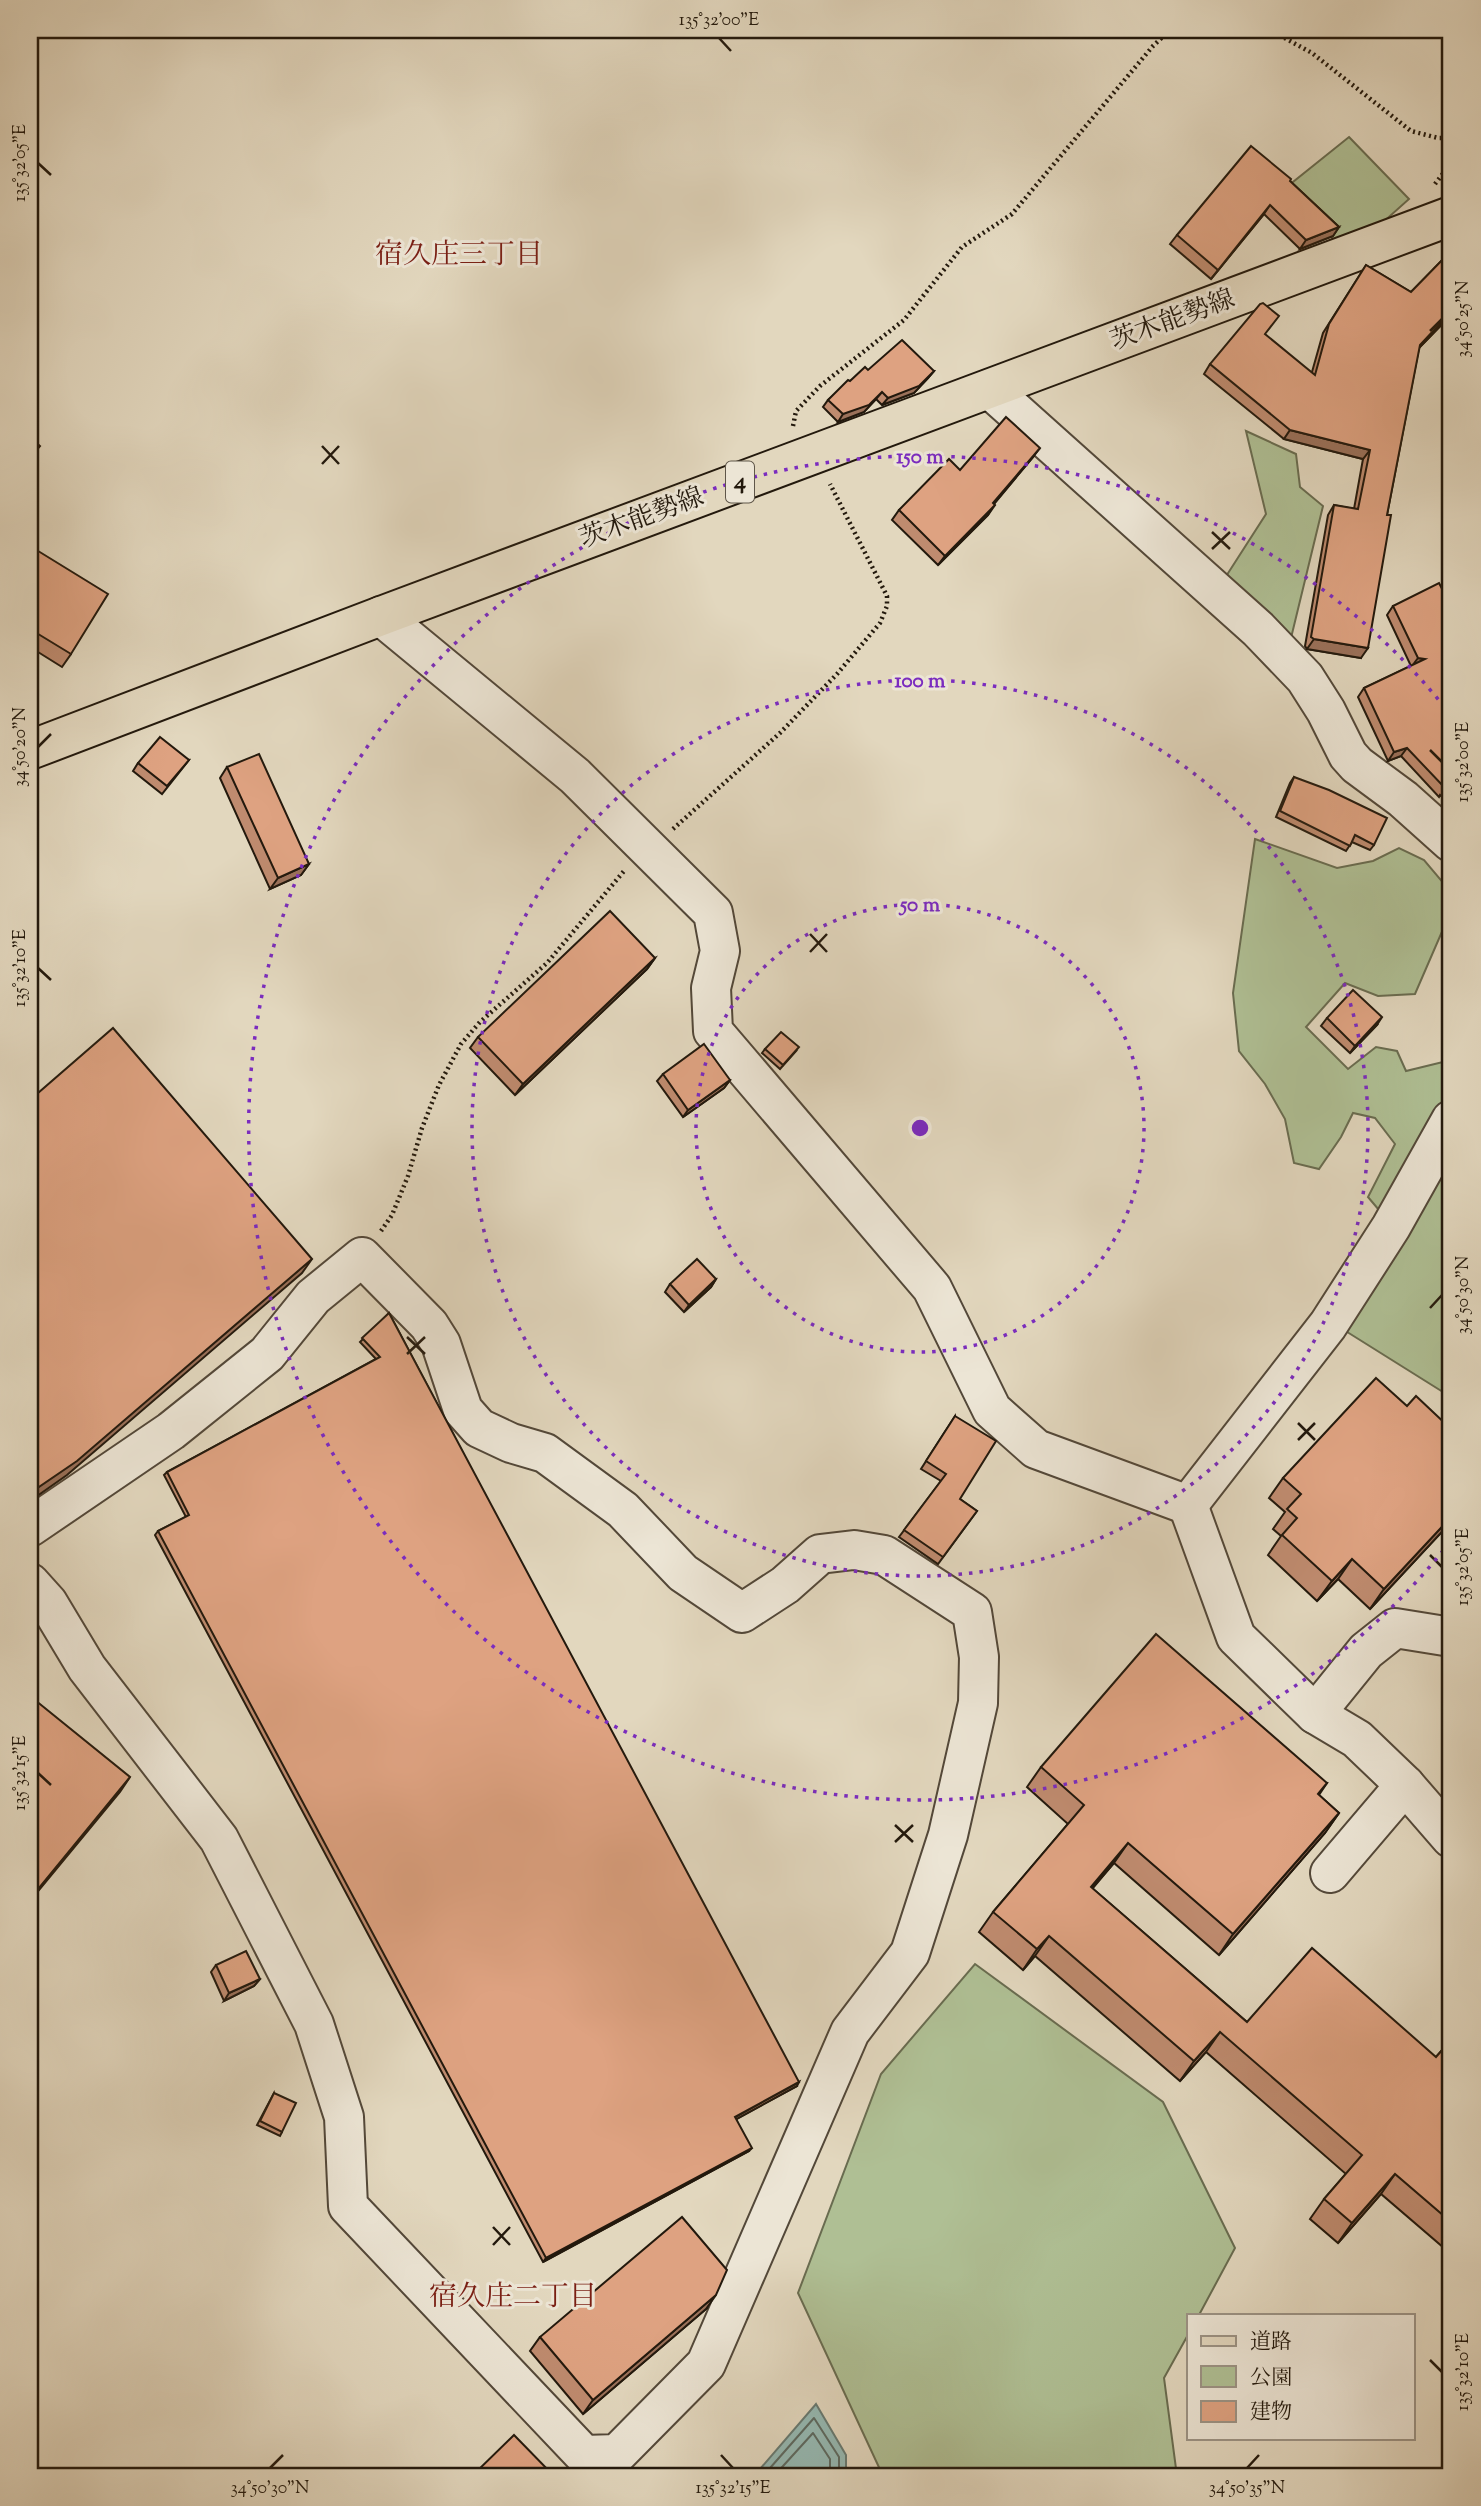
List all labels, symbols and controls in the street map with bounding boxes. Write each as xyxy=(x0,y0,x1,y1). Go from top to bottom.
text: 135°32'00"E xyxy=(679,8,759,34)
text: 135°32'05"E xyxy=(8,124,34,202)
district label: 宿久庄三丁目 xyxy=(375,236,543,276)
text: 34°50'25"N xyxy=(1451,280,1477,358)
street label: 茨木能勢線 xyxy=(1106,281,1240,361)
text: 150 m xyxy=(896,443,944,473)
road number: 4 xyxy=(726,462,754,503)
street label: 茨木能勢線 xyxy=(575,479,709,559)
text: 100 m xyxy=(895,667,946,697)
text: 34°50'20"N xyxy=(8,707,34,787)
text: 135°32'00"E xyxy=(1451,722,1477,802)
text: 50 m xyxy=(898,891,941,921)
text: 135°32'10"E xyxy=(8,929,34,1007)
centre of rings xyxy=(908,1116,932,1140)
text: 34°50'30"N xyxy=(1451,1256,1477,1334)
text: 135°32'05"E xyxy=(1451,1528,1477,1606)
text: 135°32'15"E xyxy=(8,1735,34,1811)
district label: 宿久庄二丁目 xyxy=(429,2278,597,2318)
legend xyxy=(1187,2314,1414,2440)
text: 道路 xyxy=(1250,2328,1292,2358)
text: 135°32'10"E xyxy=(1451,2333,1477,2411)
text: 公園 xyxy=(1250,2364,1292,2394)
text: 建物 xyxy=(1250,2398,1292,2428)
text: 34°50'30"N xyxy=(231,2476,309,2502)
text: 135°32'15"E xyxy=(695,2476,771,2502)
text: 34°50'35"N xyxy=(1209,2476,1285,2502)

